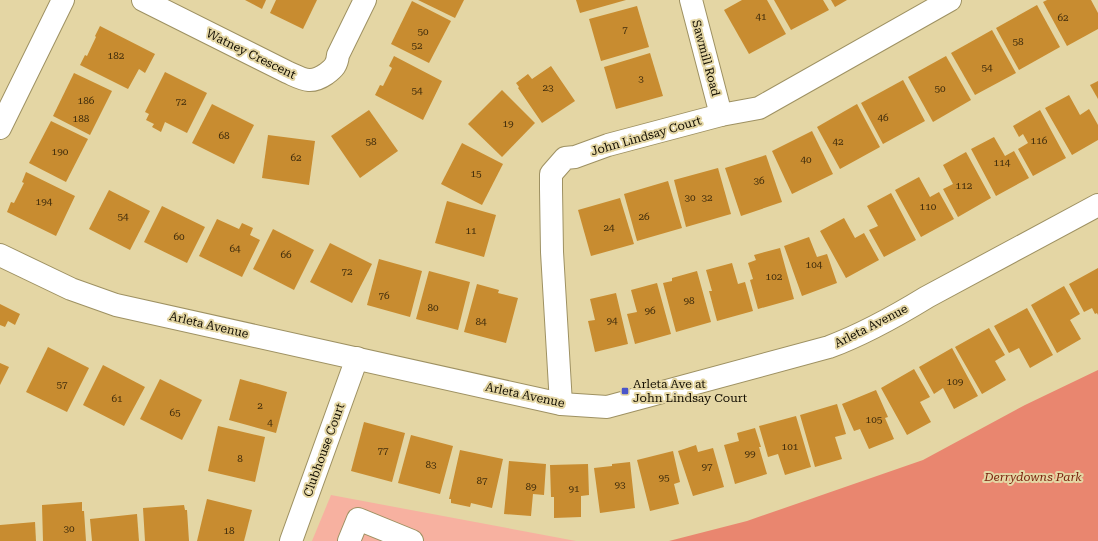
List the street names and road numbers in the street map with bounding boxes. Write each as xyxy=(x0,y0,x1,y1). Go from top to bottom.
street label: Sawmill Road xyxy=(689,18,723,98)
street label: Watney Crescent xyxy=(204,26,299,82)
street label: John Lindsay Court xyxy=(589,113,703,158)
street label: Arleta Avenue xyxy=(832,301,910,351)
street label: Arleta Avenue xyxy=(168,309,250,341)
street label: Arleta Avenue xyxy=(484,380,566,410)
street label: Clubhouse Court xyxy=(301,401,348,499)

